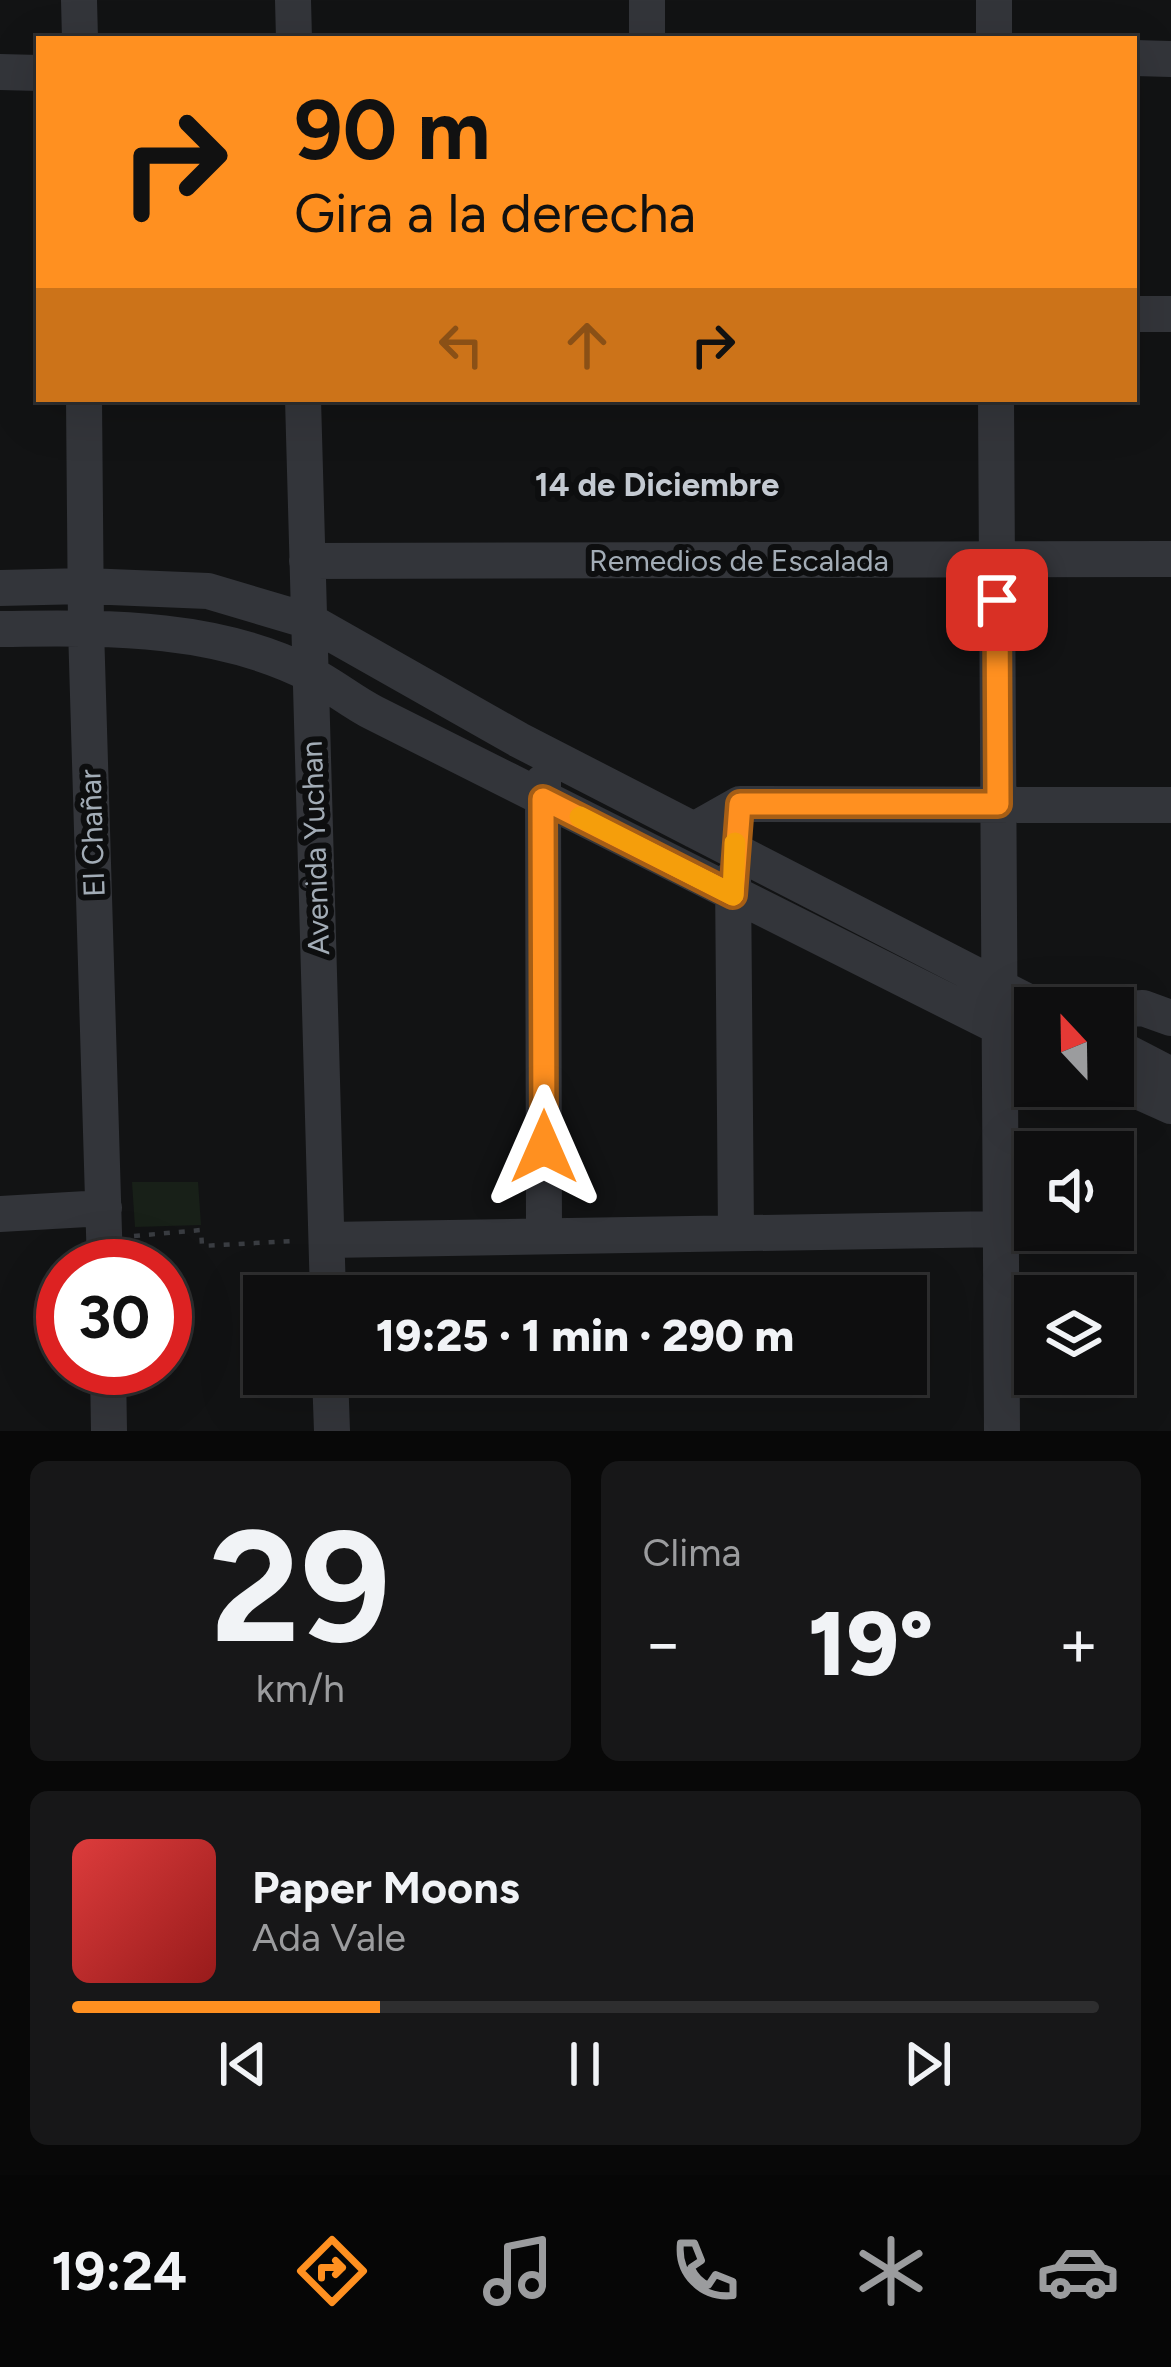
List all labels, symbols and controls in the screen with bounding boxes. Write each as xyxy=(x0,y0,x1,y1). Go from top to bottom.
text: 90 m xyxy=(294,79,490,180)
icon: right xyxy=(96,84,252,240)
text: Gira a la derecha xyxy=(294,181,696,246)
icon: left xyxy=(428,312,494,378)
icon: ahead xyxy=(554,312,620,378)
icon: right xyxy=(680,312,746,378)
district label: 14 de Diciembre xyxy=(535,465,779,504)
street label: Remedios de Escalada xyxy=(589,542,889,579)
pin xyxy=(946,549,1048,651)
icon: arrive xyxy=(964,567,1030,633)
street label: Avenida Yuchan xyxy=(293,740,337,956)
street label: El Chañar xyxy=(71,769,113,897)
north arrow xyxy=(1014,987,1134,1107)
map controls xyxy=(1014,987,1134,1395)
position arrow xyxy=(481,1084,607,1210)
button: sound xyxy=(1014,1131,1134,1251)
speed limit sign: 30 xyxy=(36,1239,192,1395)
button: layers xyxy=(1014,1275,1134,1395)
text: 19:25 · 1 min · 290 m xyxy=(376,1308,794,1362)
text: 29 xyxy=(210,1493,391,1680)
text: Clima xyxy=(643,1529,741,1576)
text: 19° xyxy=(808,1589,934,1698)
text: − xyxy=(643,1603,684,1683)
text: + xyxy=(1058,1603,1099,1683)
text: km/h xyxy=(256,1665,345,1712)
text: Paper Moons xyxy=(252,1860,520,1914)
text: Ada Vale xyxy=(252,1914,406,1961)
icon: previous xyxy=(210,2031,276,2097)
icon: pause xyxy=(552,2031,618,2097)
icon: next xyxy=(895,2031,961,2097)
icon: directions xyxy=(290,2229,374,2313)
icon: music xyxy=(476,2229,560,2313)
icon: phone xyxy=(663,2229,747,2313)
icon: climate xyxy=(849,2229,933,2313)
icon: car xyxy=(1036,2229,1120,2313)
text: 19:24 xyxy=(51,2239,187,2304)

